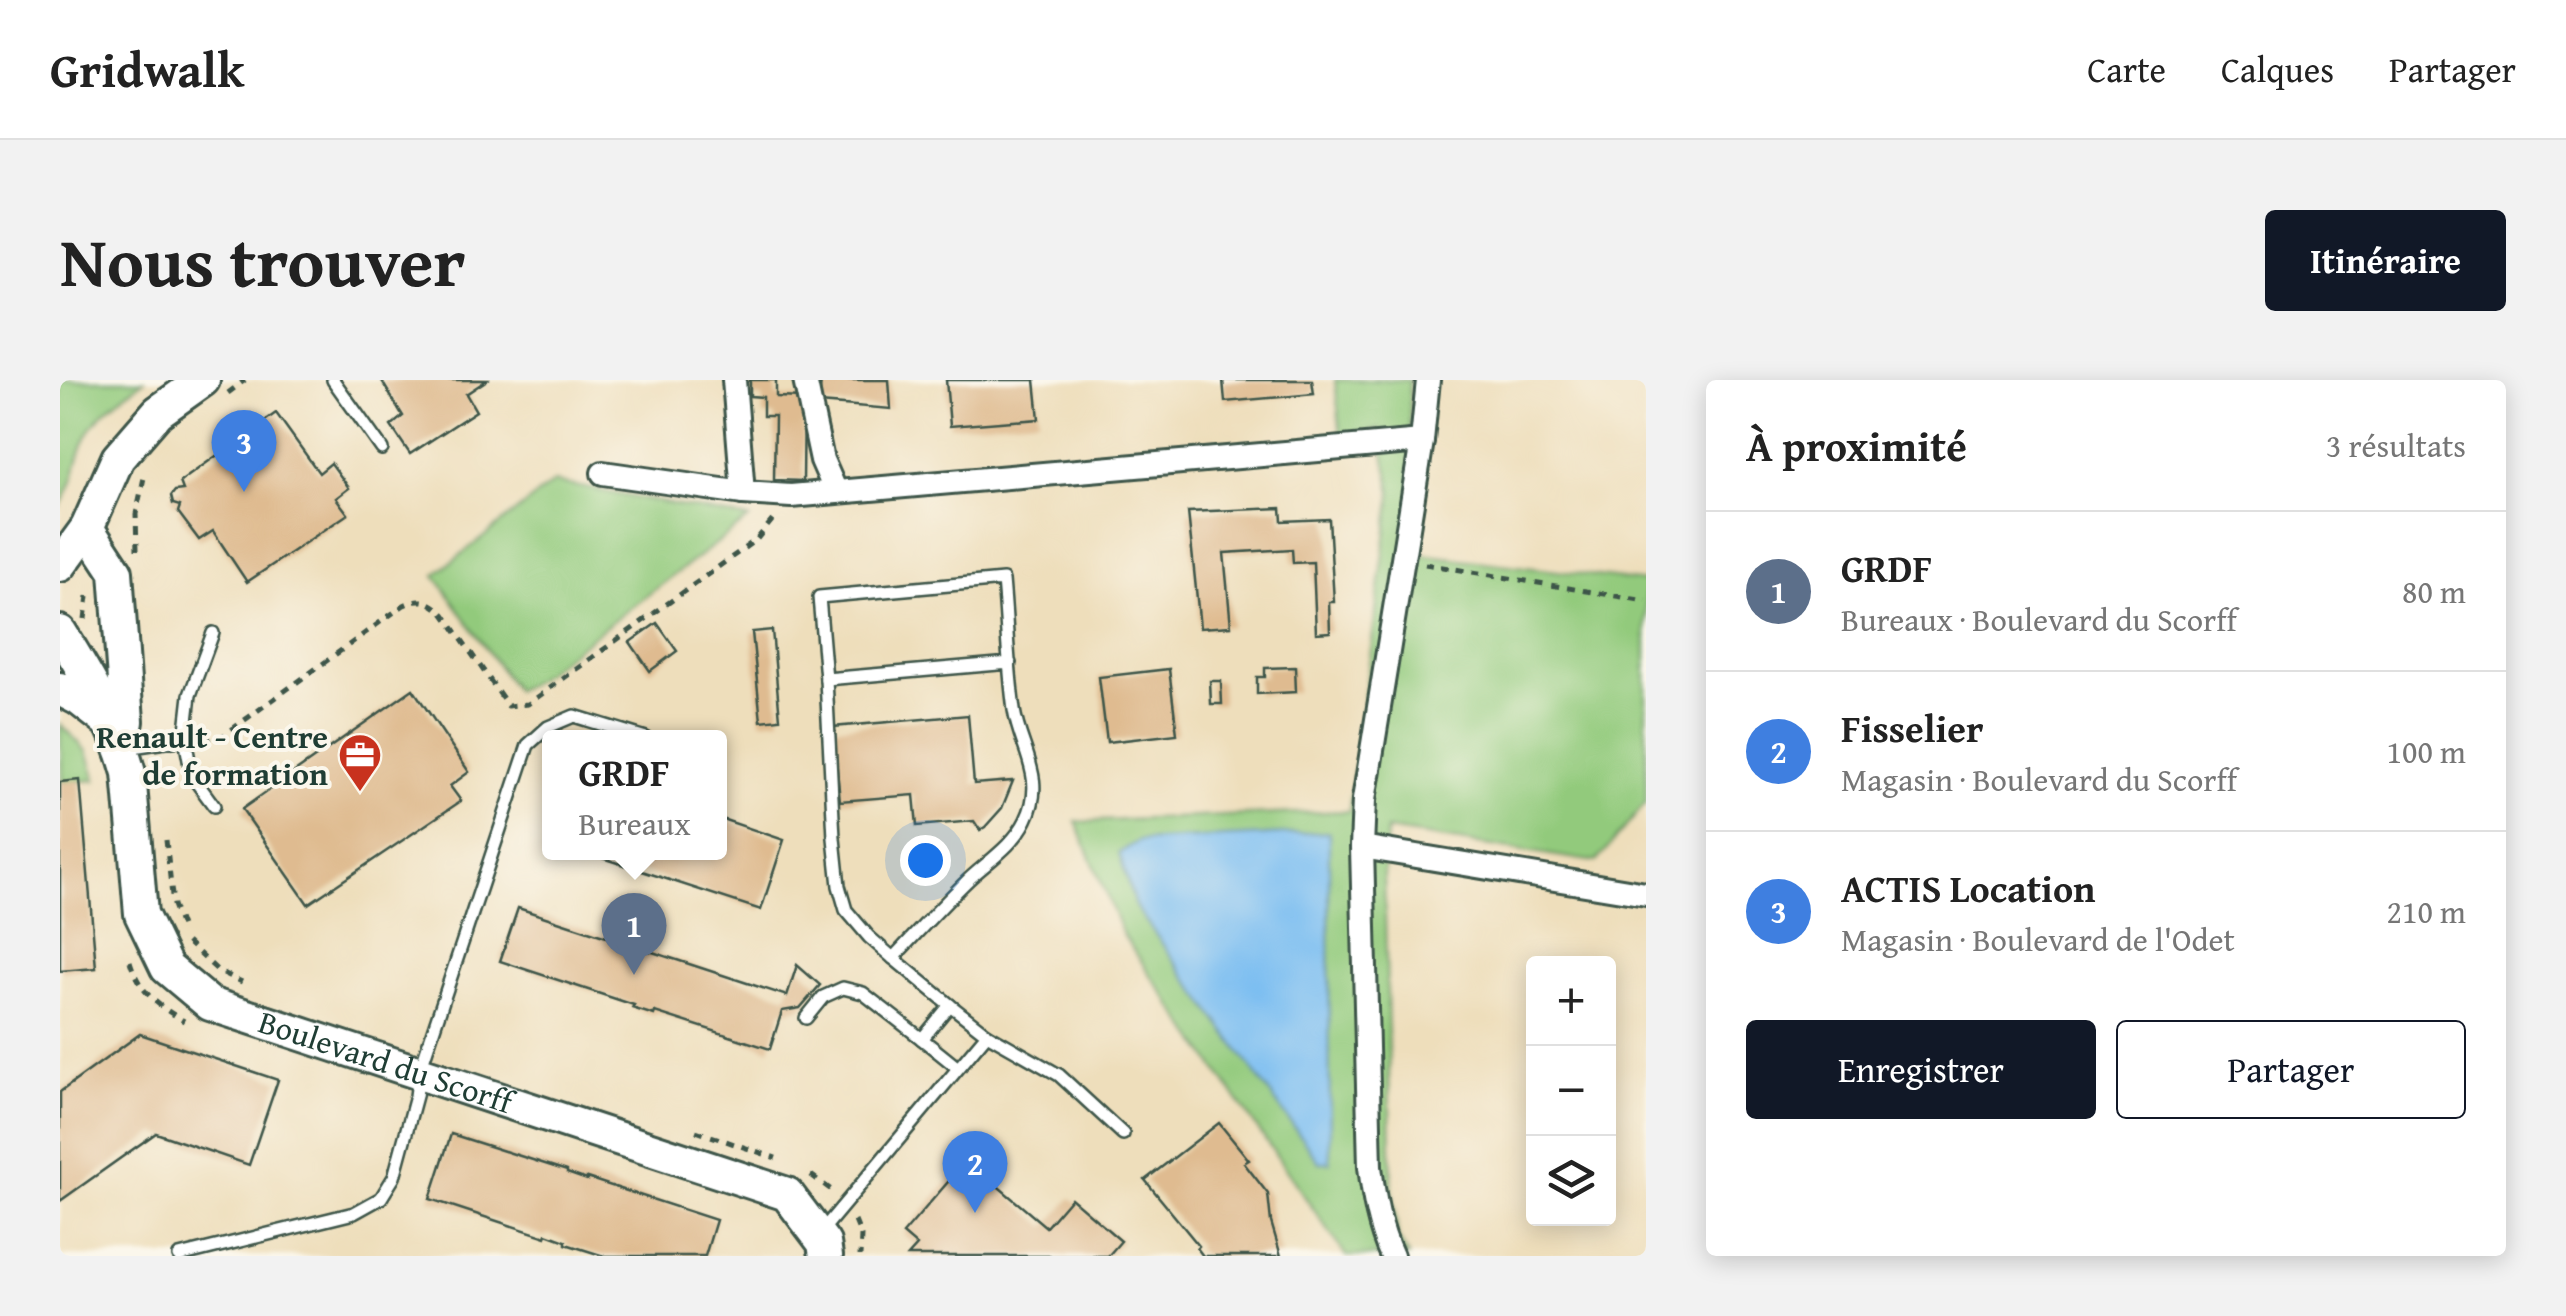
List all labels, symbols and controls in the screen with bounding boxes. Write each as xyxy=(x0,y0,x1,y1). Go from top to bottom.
text: Gridwalk xyxy=(50,34,244,105)
text: Carte xyxy=(2087,44,2166,95)
text: Calques xyxy=(2221,44,2334,95)
text: Partager xyxy=(2389,44,2516,95)
text: Nous trouver xyxy=(60,209,465,312)
button: Itinéraire xyxy=(2265,210,2506,311)
pin: 3 xyxy=(212,409,276,492)
text: À proximité xyxy=(1746,415,1967,476)
text: 3 résultats xyxy=(2326,422,2466,469)
text: GRDF xyxy=(1841,540,1932,596)
text: 1 xyxy=(1770,568,1787,615)
text: 80 m xyxy=(2402,568,2466,615)
text: Bureaux · Boulevard du Scorff xyxy=(1841,596,2237,643)
text: Fisselier xyxy=(1841,700,1983,756)
place label: Renault - Centre de formation xyxy=(96,713,328,797)
text: 2 xyxy=(1770,728,1787,775)
text: 100 m xyxy=(2387,728,2466,775)
popup xyxy=(542,730,727,860)
office icon: Renault - Centre de formation xyxy=(337,732,383,793)
text: GRDF xyxy=(579,744,670,800)
text: Magasin · Boulevard du Scorff xyxy=(1841,756,2237,803)
text: Bureaux xyxy=(579,800,690,847)
your location xyxy=(900,835,951,886)
text: ACTIS Location xyxy=(1841,860,2096,916)
text: 3 xyxy=(1770,888,1787,935)
text: 210 m xyxy=(2387,888,2466,935)
pin: 1 xyxy=(602,892,666,975)
text: Magasin · Boulevard de l'Odet xyxy=(1841,916,2235,963)
map controls xyxy=(1526,956,1616,1226)
button: + xyxy=(1526,956,1616,1046)
street label: Boulevard du Scorff xyxy=(253,998,522,1126)
button: Enregistrer xyxy=(1746,1020,2096,1119)
button: Partager xyxy=(2116,1020,2466,1119)
button: − xyxy=(1526,1046,1616,1136)
pin: 2 xyxy=(942,1130,1008,1213)
button: layers xyxy=(1526,1136,1616,1226)

